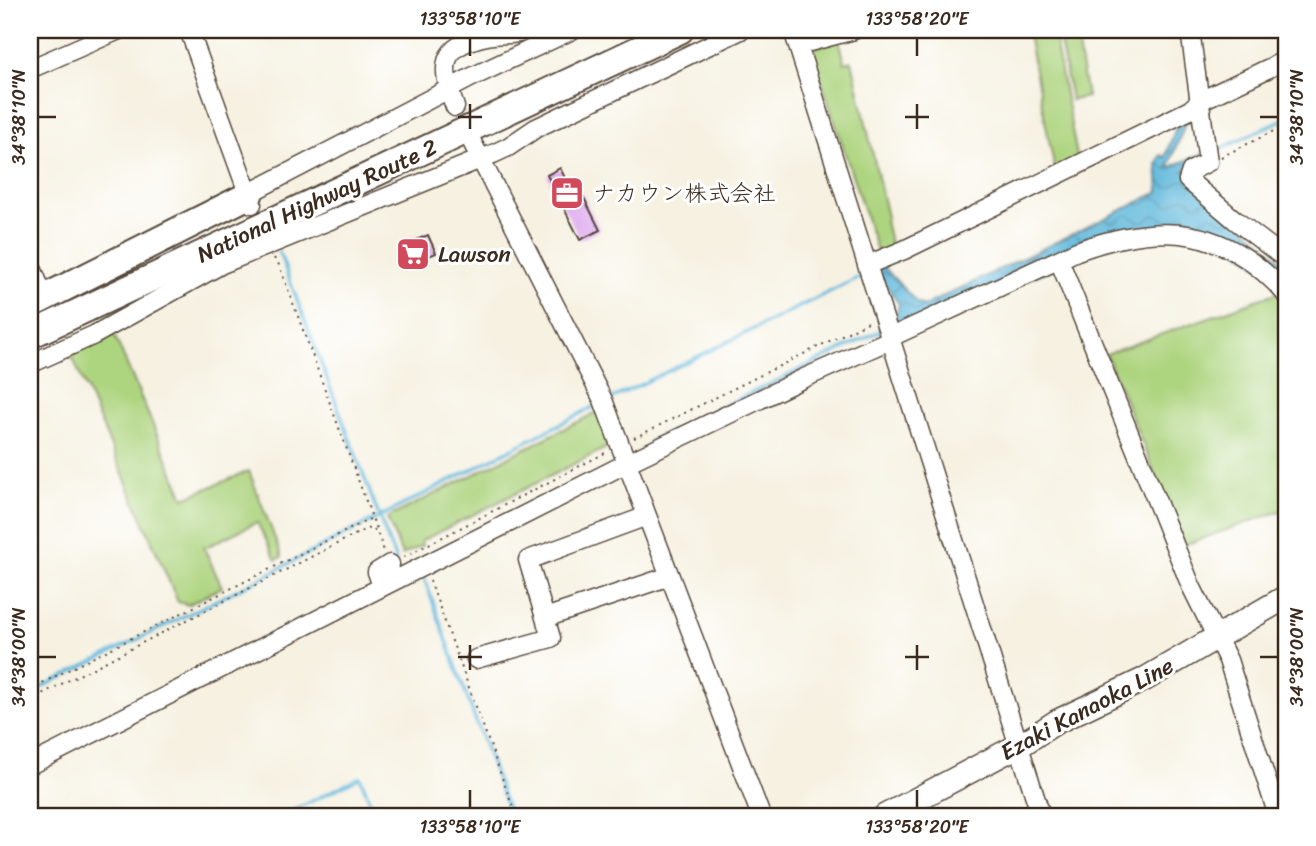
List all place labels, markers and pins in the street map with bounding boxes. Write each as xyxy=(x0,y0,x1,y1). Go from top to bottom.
place label: ナカウン株式会社 xyxy=(592,173,776,214)
office icon: ナカウン株式会社 xyxy=(548,174,586,212)
place label: Lawson xyxy=(438,234,511,275)
supermarket icon: Lawson xyxy=(394,235,432,273)

